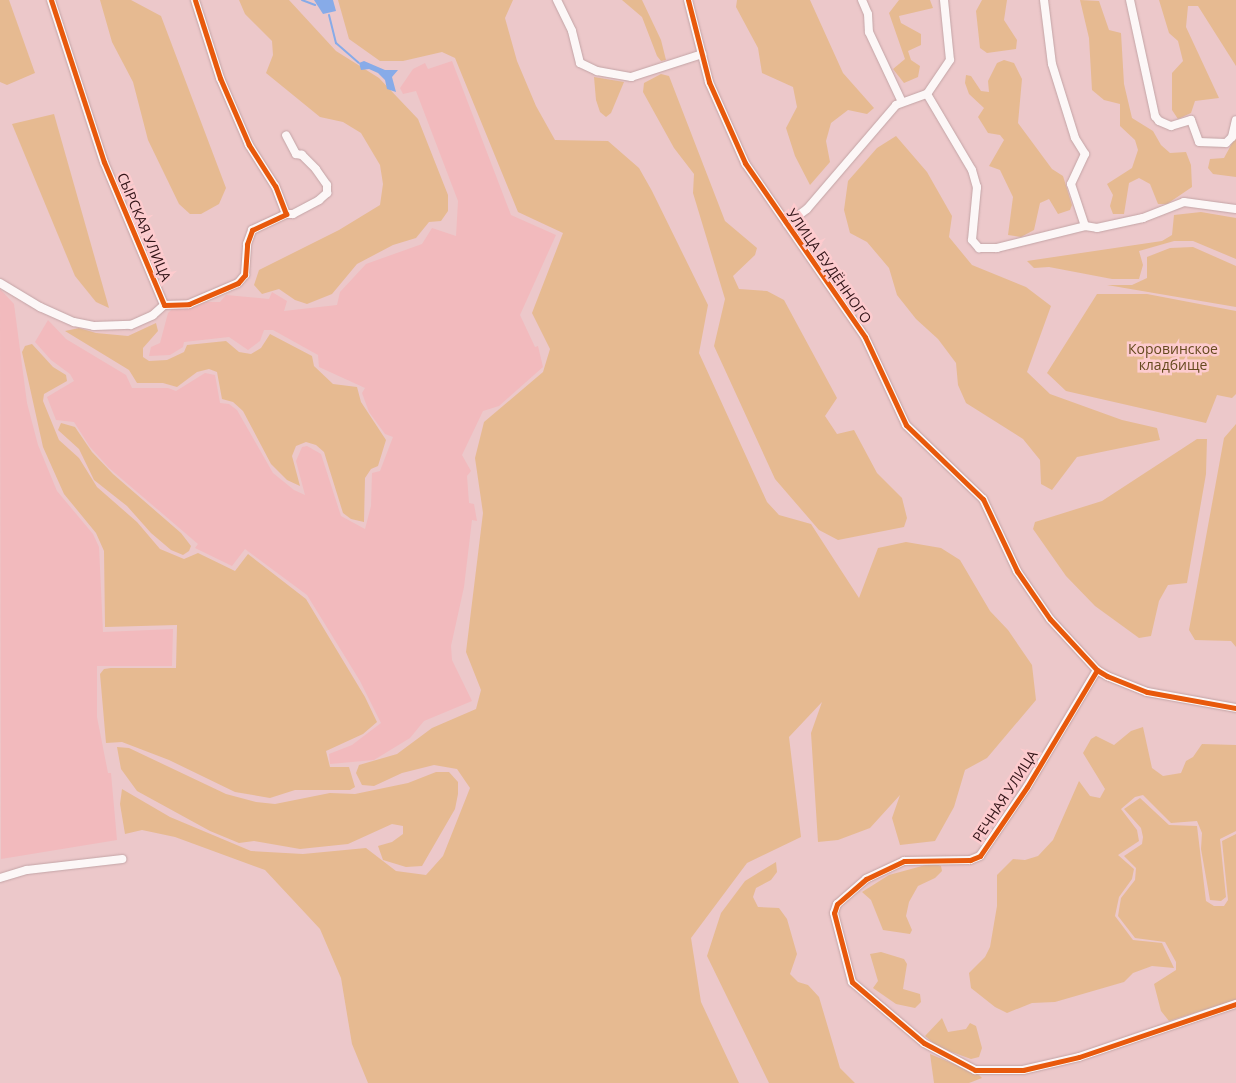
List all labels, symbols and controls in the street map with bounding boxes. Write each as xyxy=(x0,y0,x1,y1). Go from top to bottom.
street label: СЫРСКАЯ УЛИЦА xyxy=(114,170,174,284)
street label: УЛИЦА БУДЁННОГО xyxy=(783,205,875,327)
park label: Коровинское кладбище xyxy=(1128,341,1218,374)
street label: РЕЧНАЯ УЛИЦА xyxy=(969,747,1041,845)

